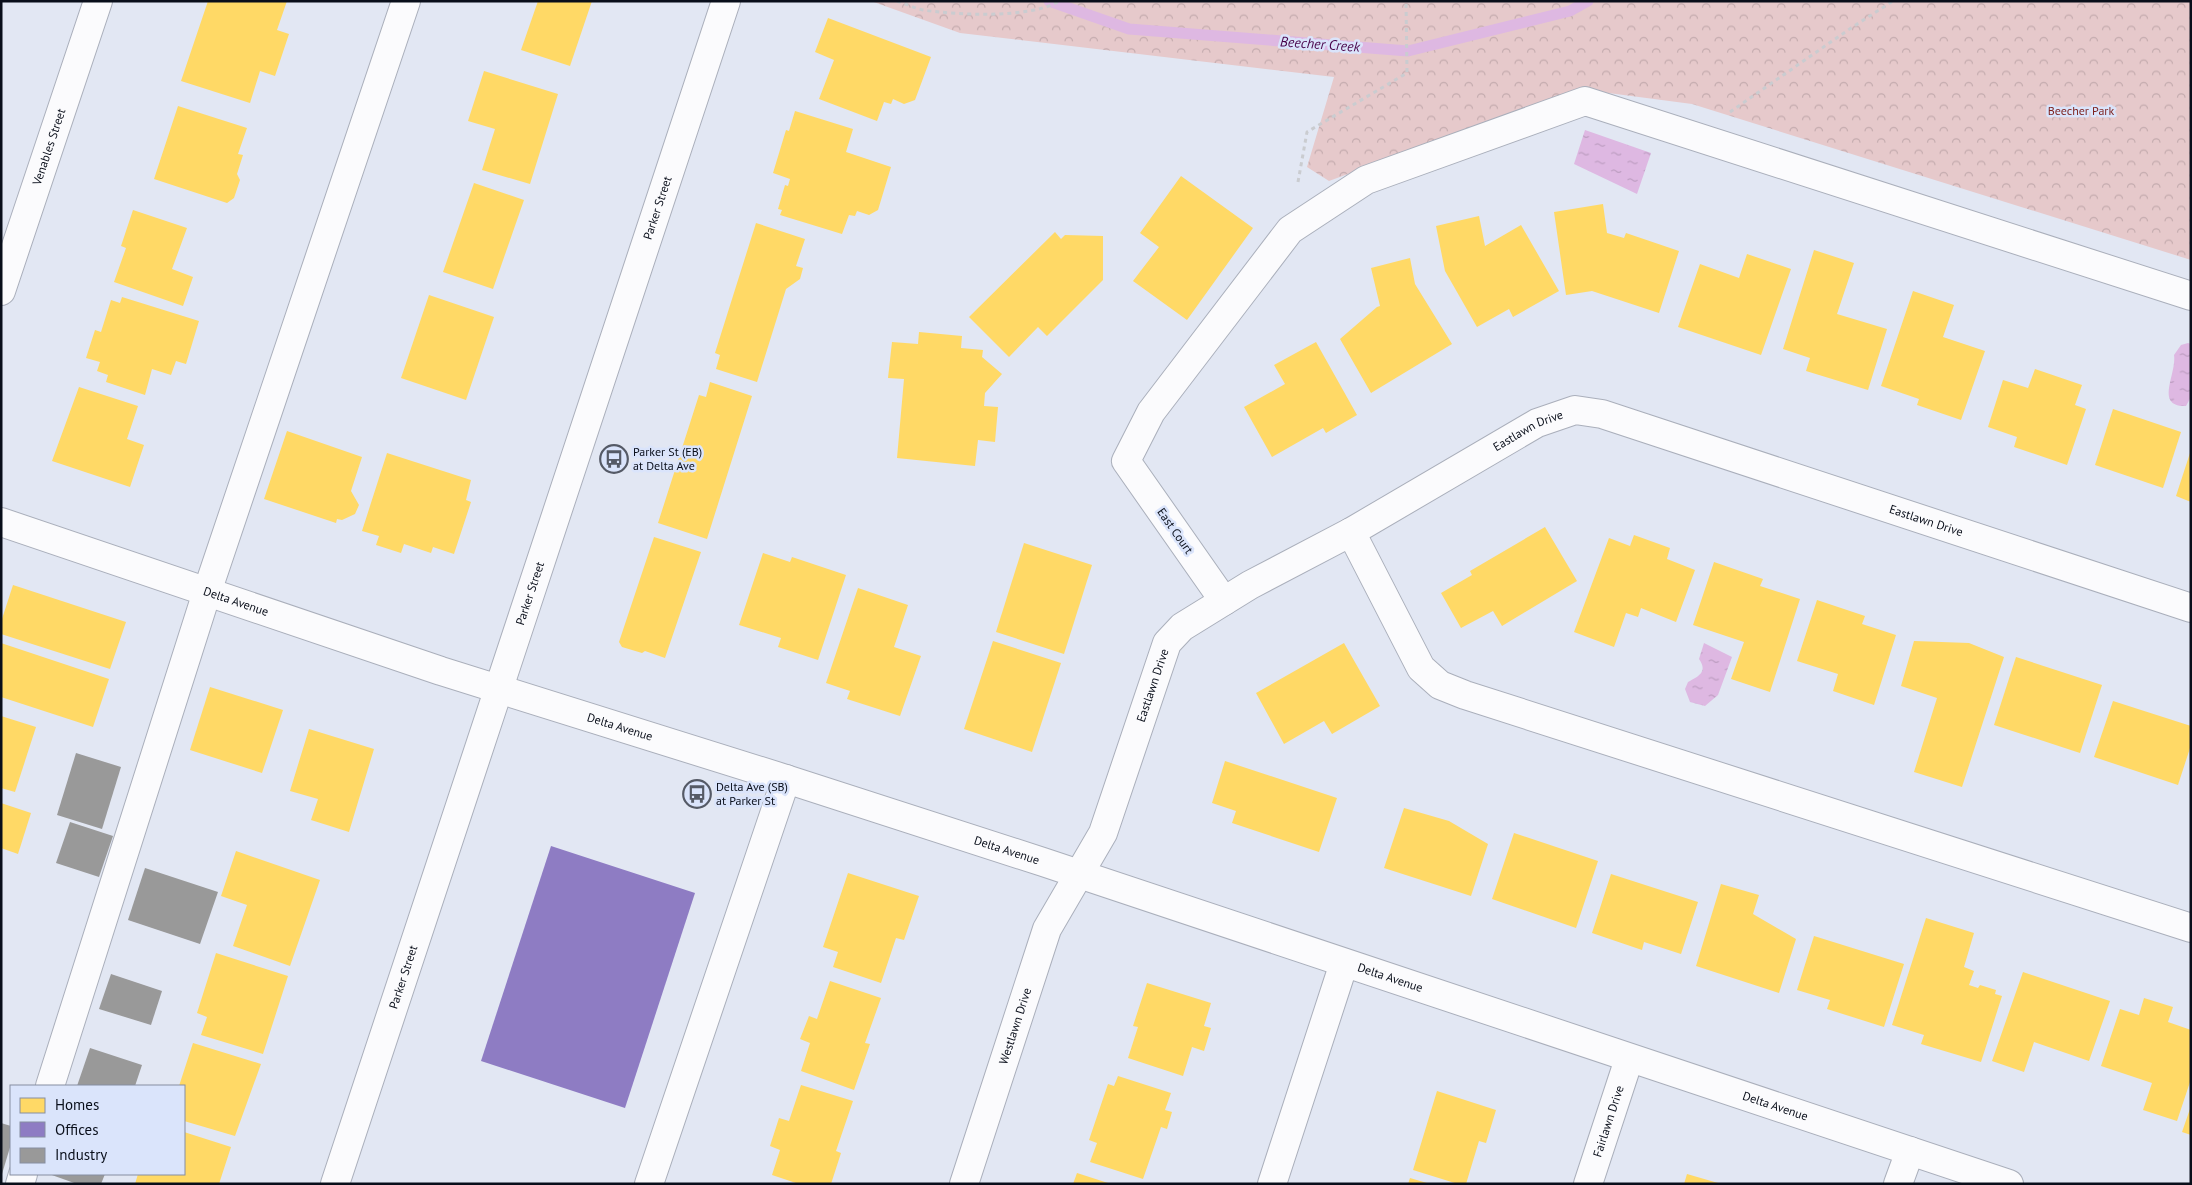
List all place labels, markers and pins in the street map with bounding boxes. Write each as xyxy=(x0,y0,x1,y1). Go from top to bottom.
bus stop icon: Parker St (EB) at Delta Ave xyxy=(599,444,629,474)
place label: Parker St (EB) at Delta Ave xyxy=(633,444,702,473)
bus stop icon: Delta Ave (SB) at Parker St xyxy=(682,779,712,809)
place label: Delta Ave (SB) at Parker St xyxy=(716,779,788,808)

